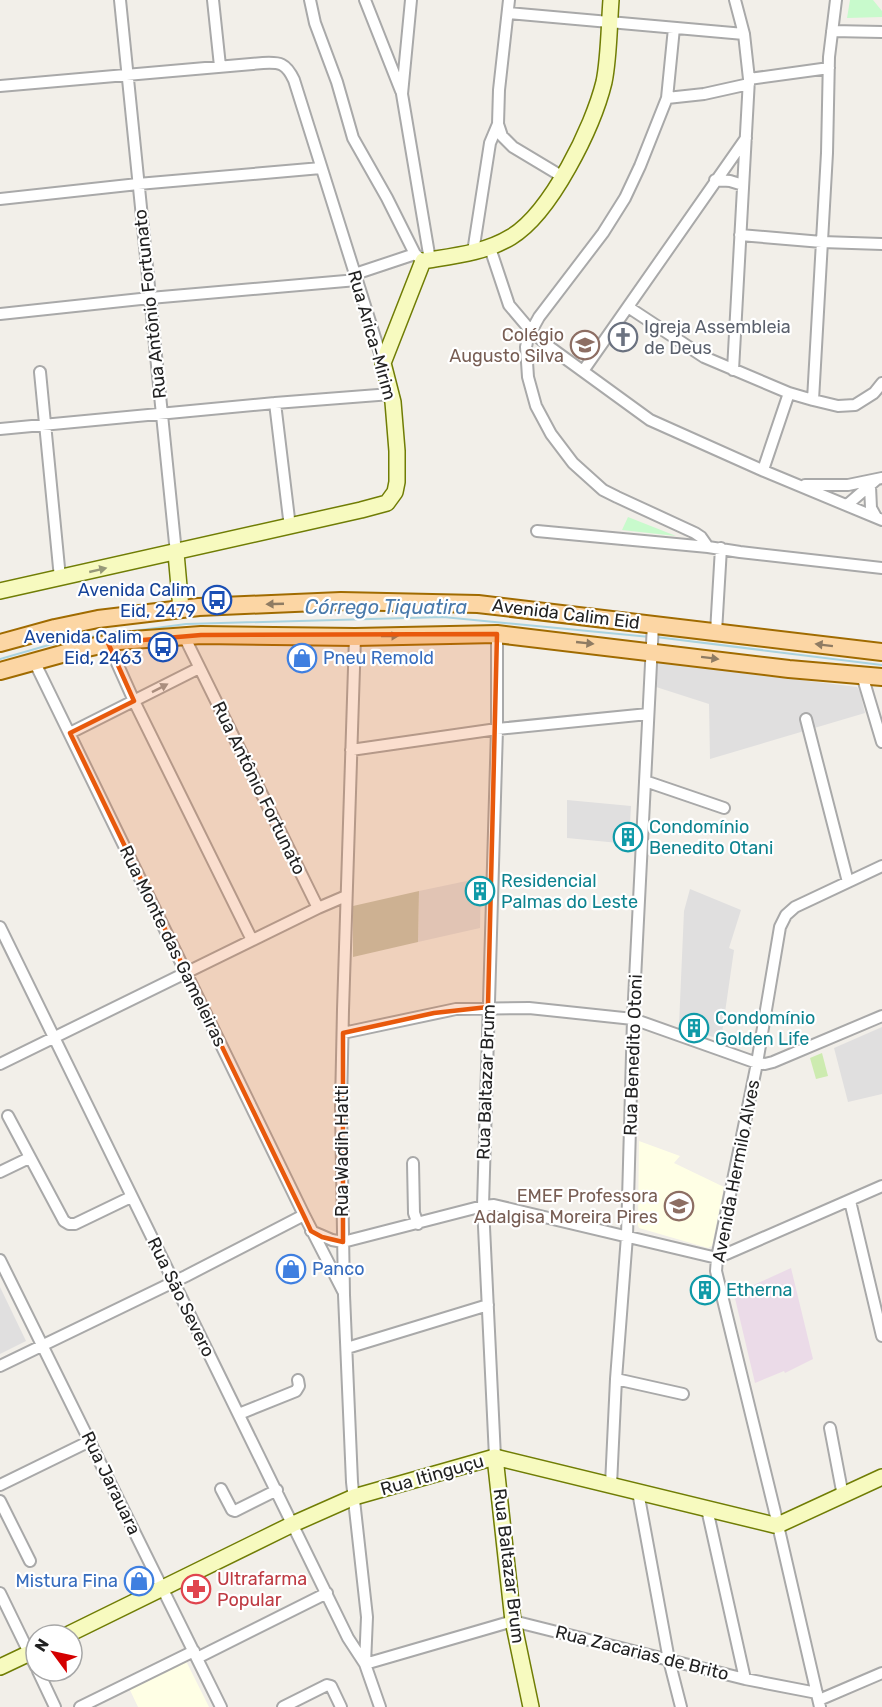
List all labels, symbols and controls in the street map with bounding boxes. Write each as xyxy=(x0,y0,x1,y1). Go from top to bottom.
street label: Rua Antônio Fortunato xyxy=(129,208,171,400)
street label: Rua Arica-Mirim xyxy=(343,268,401,402)
place label: Igreja Assembleia de Deus xyxy=(644,316,791,359)
church icon: Igreja Assembleia de Deus xyxy=(607,321,639,353)
place label: Colégio Augusto Silva xyxy=(449,324,564,367)
school or university icon: Colégio Augusto Silva xyxy=(569,329,601,361)
one-way arrow xyxy=(89,565,108,574)
place label: Avenida Calim Eid, 2479 xyxy=(78,579,196,622)
bus stop icon: Avenida Calim Eid, 2479 xyxy=(201,584,233,616)
street label: Avenida Calim Eid xyxy=(491,594,641,634)
water label: Córrego Tiquatira xyxy=(305,595,467,619)
one-way arrow xyxy=(265,599,284,609)
place label: Avenida Calim Eid, 2463 xyxy=(24,626,142,669)
bus stop icon: Avenida Calim Eid, 2463 xyxy=(147,631,179,663)
one-way arrow xyxy=(381,631,400,641)
one-way arrow xyxy=(575,639,594,648)
one-way arrow xyxy=(814,641,833,650)
shop icon: Pneu Remold xyxy=(286,642,318,674)
place label: Pneu Remold xyxy=(323,647,434,669)
one-way arrow xyxy=(700,654,719,663)
one-way arrow xyxy=(152,683,169,692)
street label: Rua Antônio Fortunato xyxy=(207,698,311,878)
place label: Condomínio Benedito Otani xyxy=(649,816,773,859)
building icon: Condomínio Benedito Otani xyxy=(612,821,644,853)
street label: Rua Monte das Gameleiras xyxy=(115,842,231,1050)
place label: Residencial Palmas do Leste xyxy=(501,870,638,913)
building icon: Residencial Palmas do Leste xyxy=(464,875,496,907)
street label: Rua Benedito Otoni xyxy=(619,974,647,1136)
street label: Rua Baltazar Brum xyxy=(472,1004,500,1160)
place label: Condomínio Golden Life xyxy=(715,1007,815,1050)
building icon: Condomínio Golden Life xyxy=(678,1012,710,1044)
street label: Avenida Hermilo Alves xyxy=(707,1078,765,1264)
street label: Rua Wadih Hatti xyxy=(331,1085,353,1217)
place label: EMEF Professora Adalgisa Moreira Pires xyxy=(474,1185,658,1228)
school or university icon: EMEF Professora Adalgisa Moreira Pires xyxy=(663,1190,695,1222)
street label: Rua São Severo xyxy=(143,1234,219,1360)
shop icon: Panco xyxy=(275,1253,307,1285)
place label: Panco xyxy=(312,1258,365,1280)
building icon: Etherna xyxy=(689,1274,721,1306)
place label: Etherna xyxy=(726,1279,793,1301)
street label: Rua Jarauara xyxy=(77,1428,145,1538)
street label: Rua Itinguçu xyxy=(378,1450,486,1500)
street label: Rua Baltazar Brum xyxy=(489,1487,529,1645)
shop icon: Mistura Fina xyxy=(123,1565,155,1597)
place label: Ultrafarma Popular xyxy=(217,1568,307,1611)
place label: Mistura Fina xyxy=(16,1570,118,1592)
pharmacy icon: Ultrafarma Popular xyxy=(180,1573,212,1605)
street label: Rua Zacarias de Brito xyxy=(553,1621,731,1685)
north arrow xyxy=(24,1623,84,1683)
text: N xyxy=(31,1635,53,1655)

